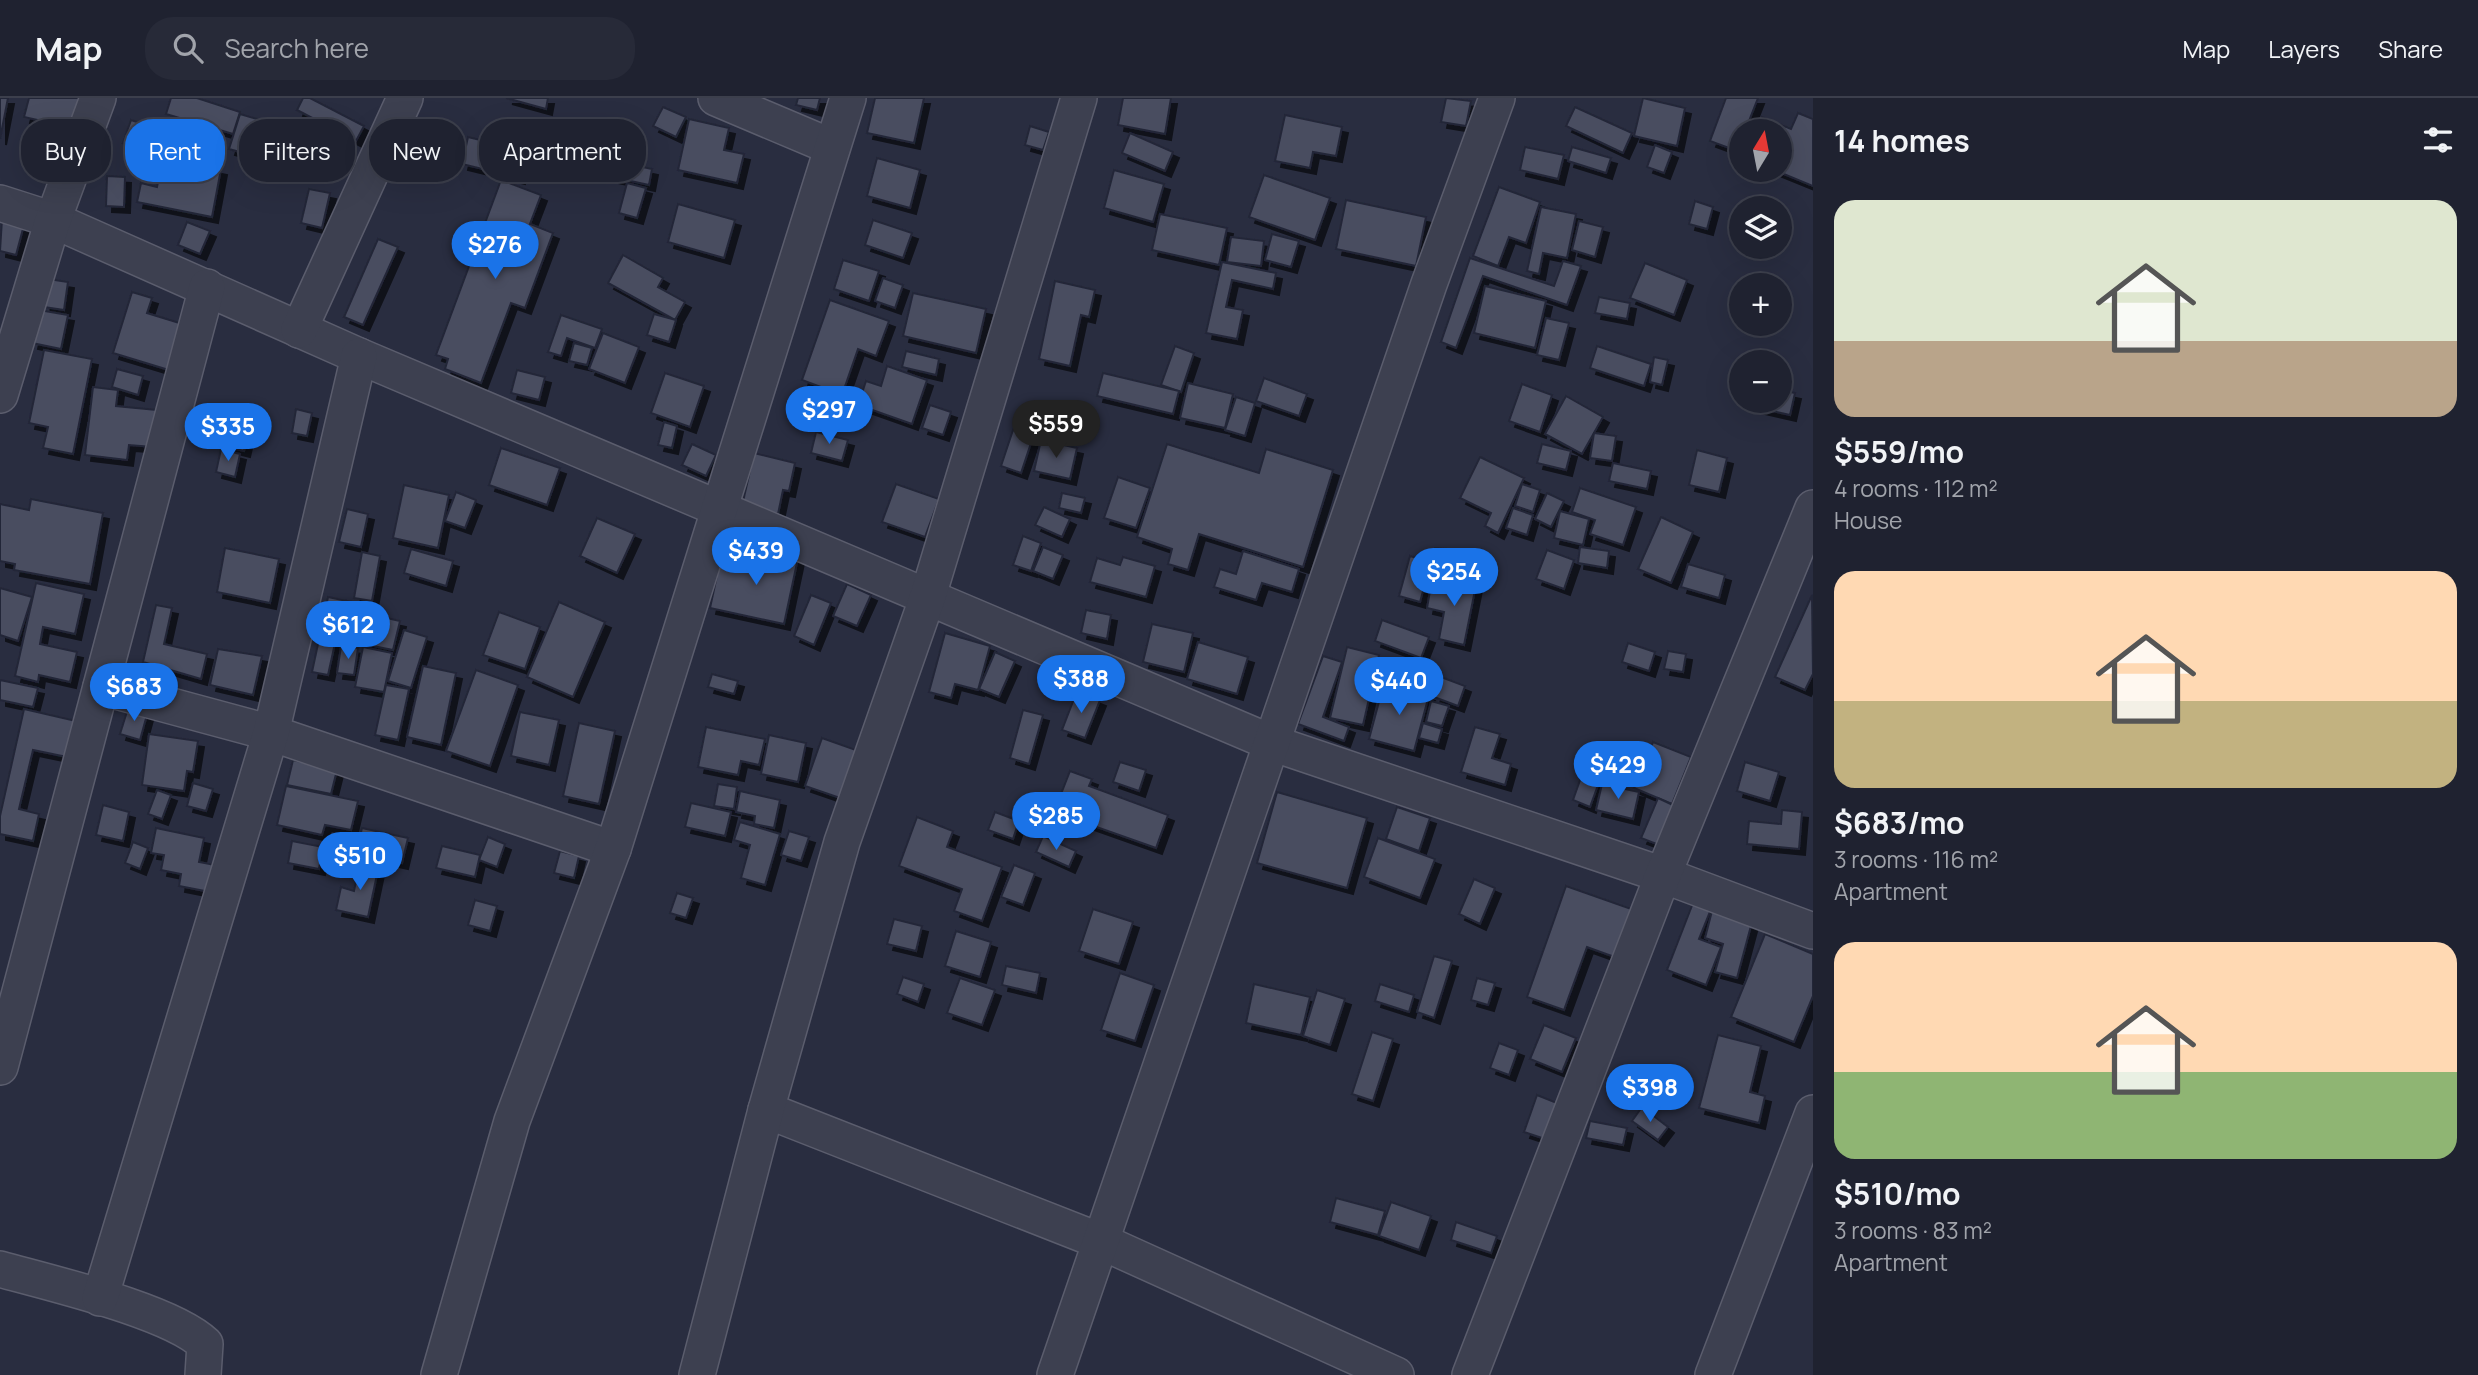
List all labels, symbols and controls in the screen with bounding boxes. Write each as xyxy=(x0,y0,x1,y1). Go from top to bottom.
search box xyxy=(145,17,635,80)
text: Map xyxy=(35,26,103,71)
icon: search xyxy=(169,29,207,67)
text: Search here xyxy=(225,30,369,66)
text: Map xyxy=(2183,32,2230,65)
text: Layers xyxy=(2268,32,2340,65)
text: Share xyxy=(2378,32,2443,65)
chip: Buy xyxy=(21,119,111,182)
chip: Rent xyxy=(125,119,225,182)
chip: Filters xyxy=(239,119,355,182)
chip: New xyxy=(369,119,465,182)
chip: Apartment xyxy=(479,119,646,182)
north arrow xyxy=(1729,119,1792,182)
map controls xyxy=(1729,119,1792,413)
text: 14 homes xyxy=(1834,120,1970,161)
icon: filters xyxy=(2419,121,2457,159)
button: layers xyxy=(1729,196,1792,259)
pin: $276 xyxy=(454,222,536,281)
text: $276 xyxy=(468,228,522,260)
icon: home xyxy=(2083,245,2209,371)
button: + xyxy=(1729,273,1792,336)
button: − xyxy=(1729,350,1792,413)
pin: $297 xyxy=(788,386,870,446)
text: $297 xyxy=(802,393,856,425)
pin: $559 xyxy=(1015,400,1097,460)
pin: $335 xyxy=(187,404,269,463)
text: $559 xyxy=(1028,407,1084,439)
text: $335 xyxy=(201,410,255,442)
text: $559/mo xyxy=(1834,431,1964,472)
text: 4 rooms · 112 m² xyxy=(1834,472,1998,504)
text: House xyxy=(1834,504,1903,536)
pin: $439 xyxy=(715,528,797,587)
text: $439 xyxy=(728,534,784,566)
pin: $254 xyxy=(1413,548,1495,608)
text: $254 xyxy=(1426,555,1482,587)
pin: $612 xyxy=(307,602,389,661)
text: $612 xyxy=(322,608,374,640)
icon: home xyxy=(2083,616,2209,742)
pin: $388 xyxy=(1040,656,1122,715)
pin: $440 xyxy=(1358,658,1440,717)
text: $388 xyxy=(1053,662,1109,694)
pin: $683 xyxy=(93,664,175,723)
text: $440 xyxy=(1370,664,1428,696)
text: $683 xyxy=(106,670,162,702)
pin: $429 xyxy=(1577,742,1659,801)
text: $429 xyxy=(1590,748,1646,780)
pin: $285 xyxy=(1015,792,1097,852)
text: $285 xyxy=(1028,799,1084,831)
text: $683/mo xyxy=(1834,802,1965,843)
pin: $510 xyxy=(319,832,401,892)
text: $510 xyxy=(333,839,387,871)
text: 3 rooms · 116 m² xyxy=(1834,843,1998,875)
text: Apartment xyxy=(1834,875,1948,907)
icon: home xyxy=(2083,987,2209,1113)
pin: $398 xyxy=(1609,1065,1691,1124)
text: $398 xyxy=(1622,1071,1678,1103)
text: $510/mo xyxy=(1834,1173,1961,1214)
text: 3 rooms · 83 m² xyxy=(1834,1214,1992,1246)
text: Apartment xyxy=(1834,1246,1948,1278)

